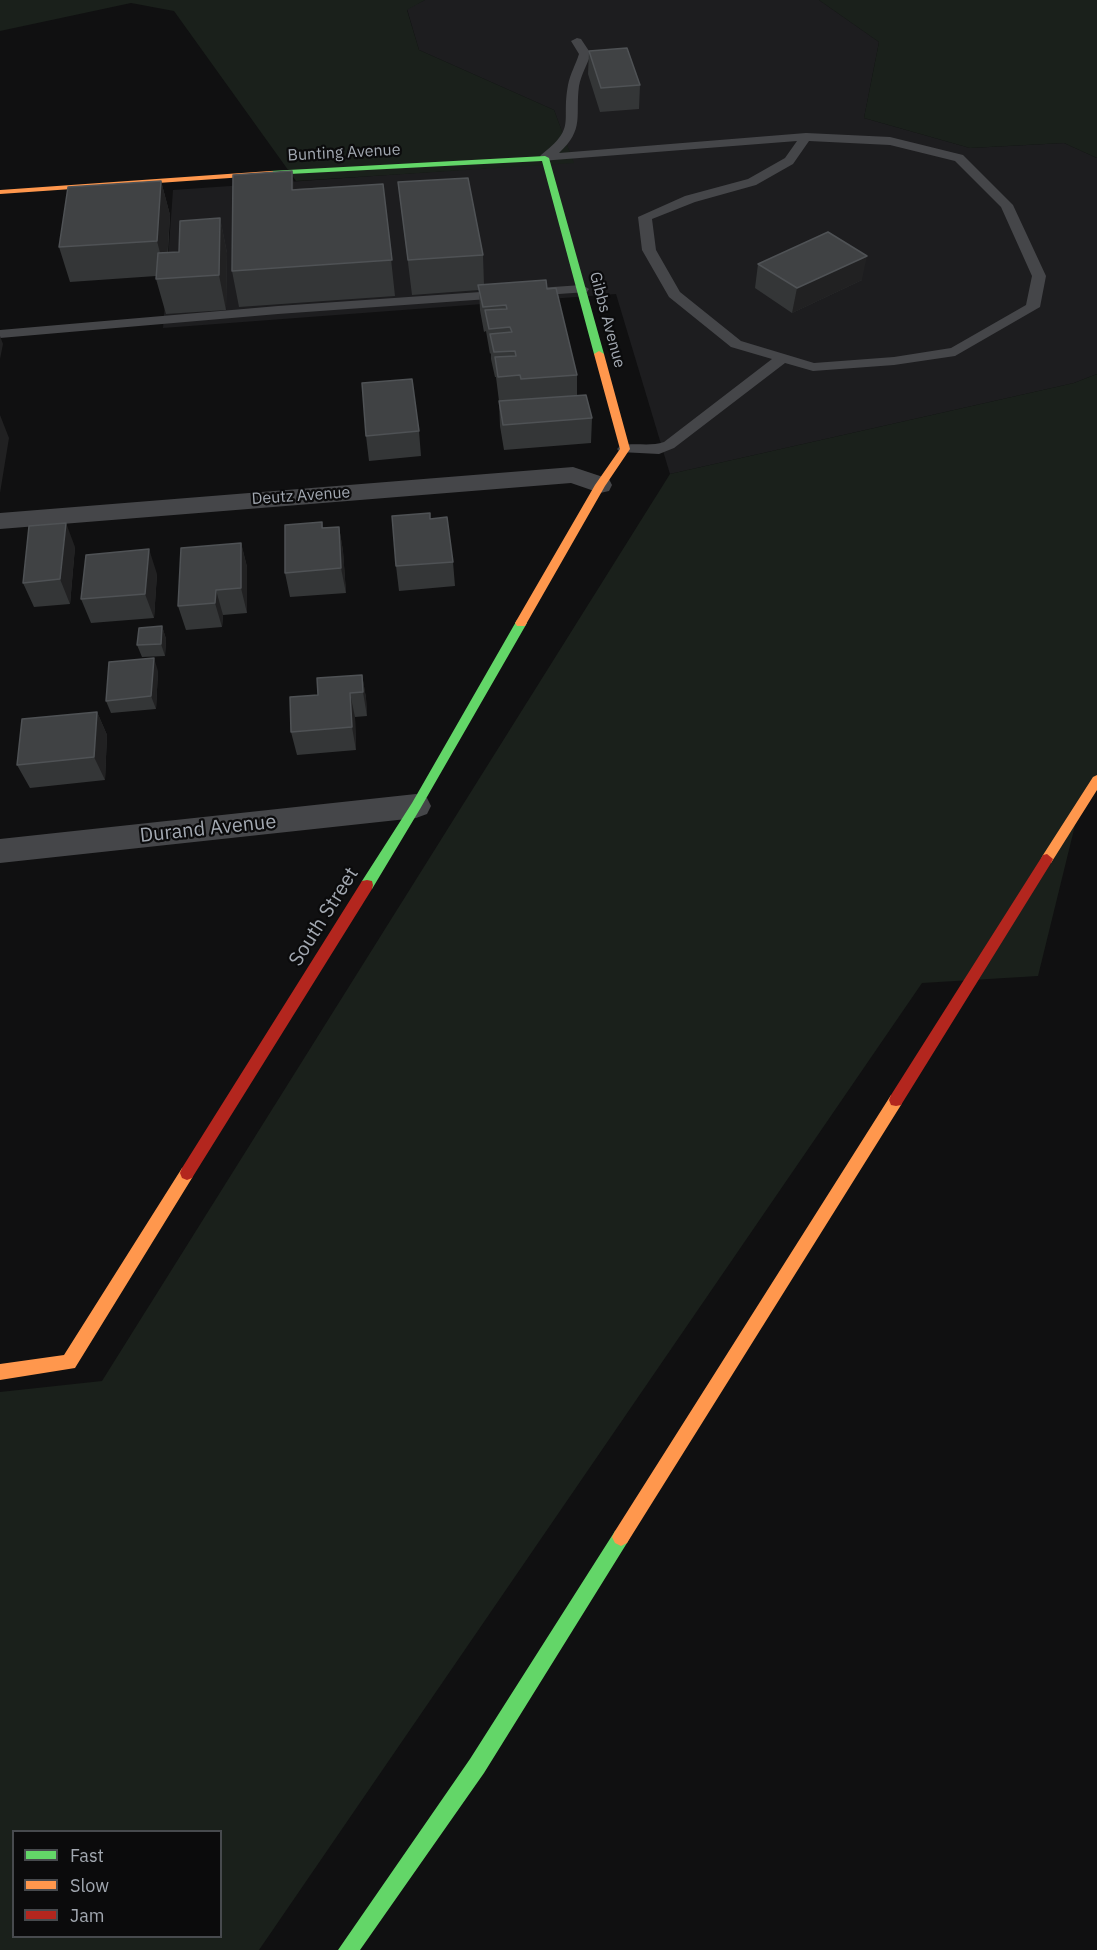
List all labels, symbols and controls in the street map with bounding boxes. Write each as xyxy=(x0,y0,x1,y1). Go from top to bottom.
street label: Bunting Avenue xyxy=(287,140,401,166)
street label: Gibbs Avenue xyxy=(585,270,629,370)
street label: Deutz Avenue xyxy=(251,483,351,509)
street label: Durand Avenue xyxy=(139,810,277,848)
street label: South Street xyxy=(284,863,364,971)
legend xyxy=(12,1830,222,1938)
text: Fast xyxy=(70,1844,104,1867)
text: Slow xyxy=(70,1874,109,1897)
text: Jam xyxy=(70,1904,105,1927)

